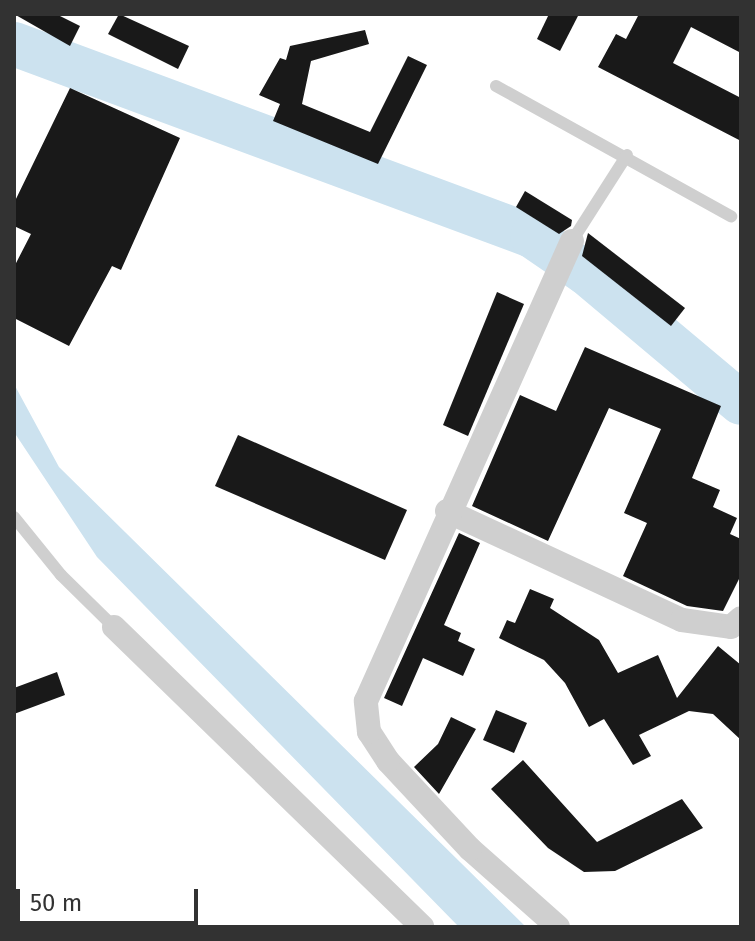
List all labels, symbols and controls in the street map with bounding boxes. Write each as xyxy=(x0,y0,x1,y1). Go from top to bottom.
scale bar xyxy=(20,873,202,923)
text: 50 m xyxy=(30,889,82,917)

